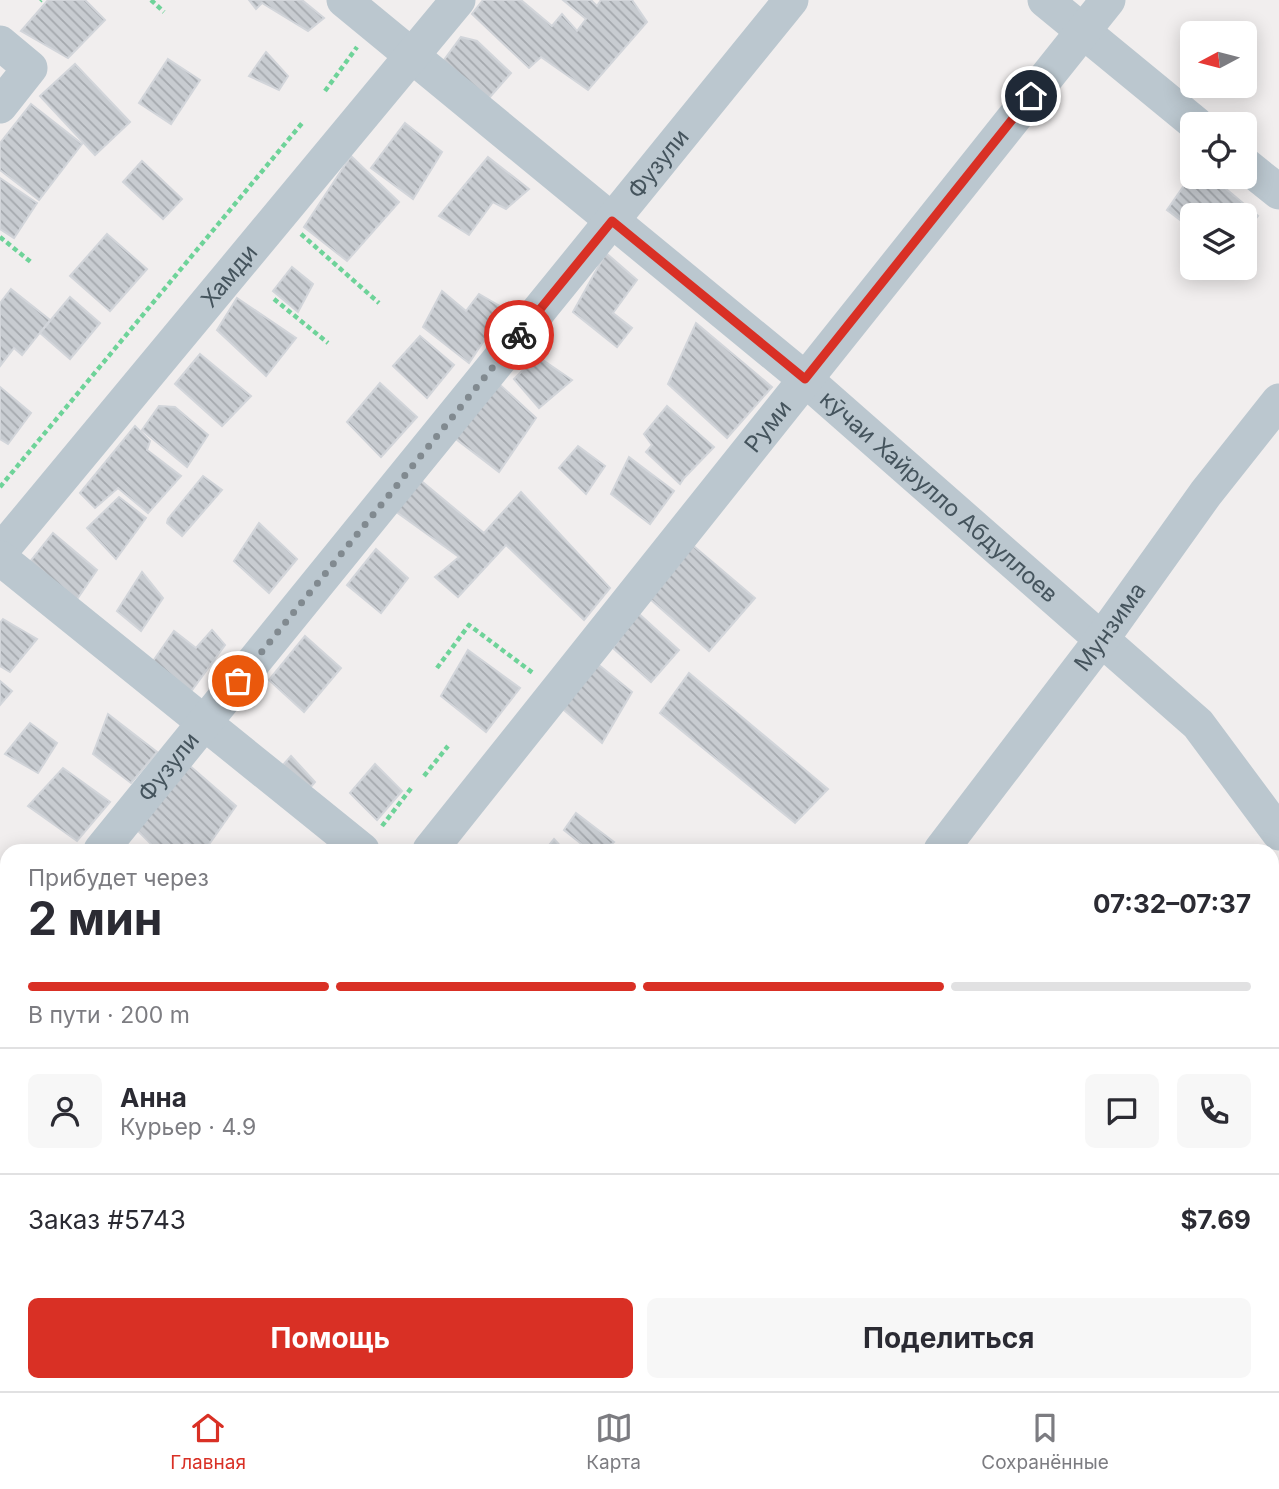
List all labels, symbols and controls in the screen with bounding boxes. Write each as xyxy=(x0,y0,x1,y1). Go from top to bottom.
north arrow xyxy=(1180,21,1256,98)
map controls xyxy=(1180,21,1257,280)
pin xyxy=(1001,66,1061,126)
icon: home xyxy=(1012,77,1050,115)
button: locate xyxy=(1180,112,1257,189)
street label: Фузули xyxy=(622,123,695,204)
button: layers xyxy=(1180,203,1257,280)
street label: Хамди xyxy=(195,239,263,313)
courier xyxy=(484,300,554,370)
icon: bike xyxy=(500,316,538,354)
street label: кӯчаи Хайрулло Абдуллоев xyxy=(814,385,1064,608)
street label: Руми xyxy=(739,395,797,458)
street label: Мунзима xyxy=(1068,577,1152,677)
pin xyxy=(208,651,268,711)
icon: bag xyxy=(219,662,257,700)
street label: Фузули xyxy=(132,727,205,807)
text: Прибудет через xyxy=(28,864,209,892)
text: 07:32–07:37 xyxy=(1093,888,1251,919)
text: 2 мин xyxy=(28,890,163,946)
text: В пути · 200 m xyxy=(28,1001,190,1029)
button: person xyxy=(28,1074,102,1148)
button: chat xyxy=(1085,1074,1159,1148)
button: phone xyxy=(1177,1074,1251,1148)
text: Анна xyxy=(120,1082,187,1113)
text: Курьер · 4.9 xyxy=(120,1113,256,1141)
text: Заказ #5743 xyxy=(28,1204,186,1235)
text: $7.69 xyxy=(1180,1204,1251,1235)
button: Помощь xyxy=(28,1298,633,1378)
button: Поделиться xyxy=(647,1298,1251,1378)
tab: Главная xyxy=(170,1409,246,1474)
tab: Карта xyxy=(586,1409,641,1474)
tab: Сохранённые xyxy=(981,1409,1109,1474)

